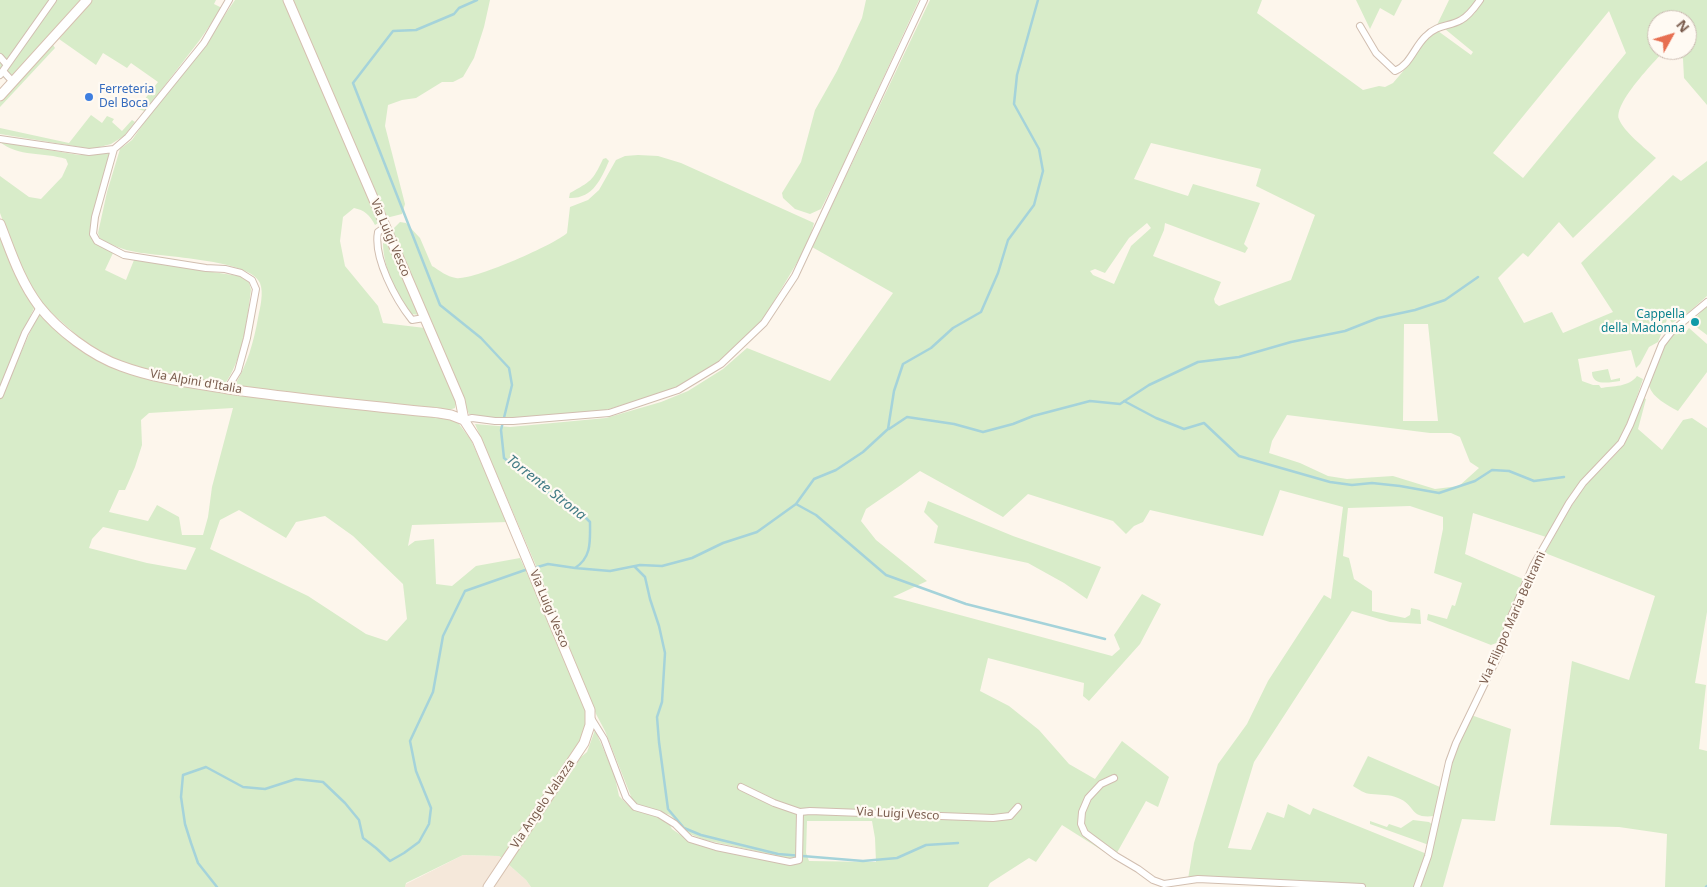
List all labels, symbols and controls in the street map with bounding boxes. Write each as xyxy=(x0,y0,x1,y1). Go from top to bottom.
north arrow xyxy=(1647,10,1697,60)
text: N xyxy=(1672,15,1694,36)
place label: Ferreteria Del Boca xyxy=(99,83,154,111)
marker: Ferreteria Del Boca xyxy=(83,91,95,103)
street label: Via Luigi Vesco xyxy=(367,197,413,279)
place label: Cappella della Madonna xyxy=(1601,308,1685,336)
marker: Cappella della Madonna xyxy=(1689,316,1701,328)
street label: Via Alpini d'Italia xyxy=(149,367,243,397)
water label: Torrente Strona xyxy=(503,452,589,524)
street label: Via Filippo Maria Beltrami xyxy=(1477,549,1549,687)
street label: Via Luigi Vesco xyxy=(526,568,572,650)
street label: Via Angelo Valazza xyxy=(508,757,578,851)
street label: Via Luigi Vesco xyxy=(856,805,940,823)

